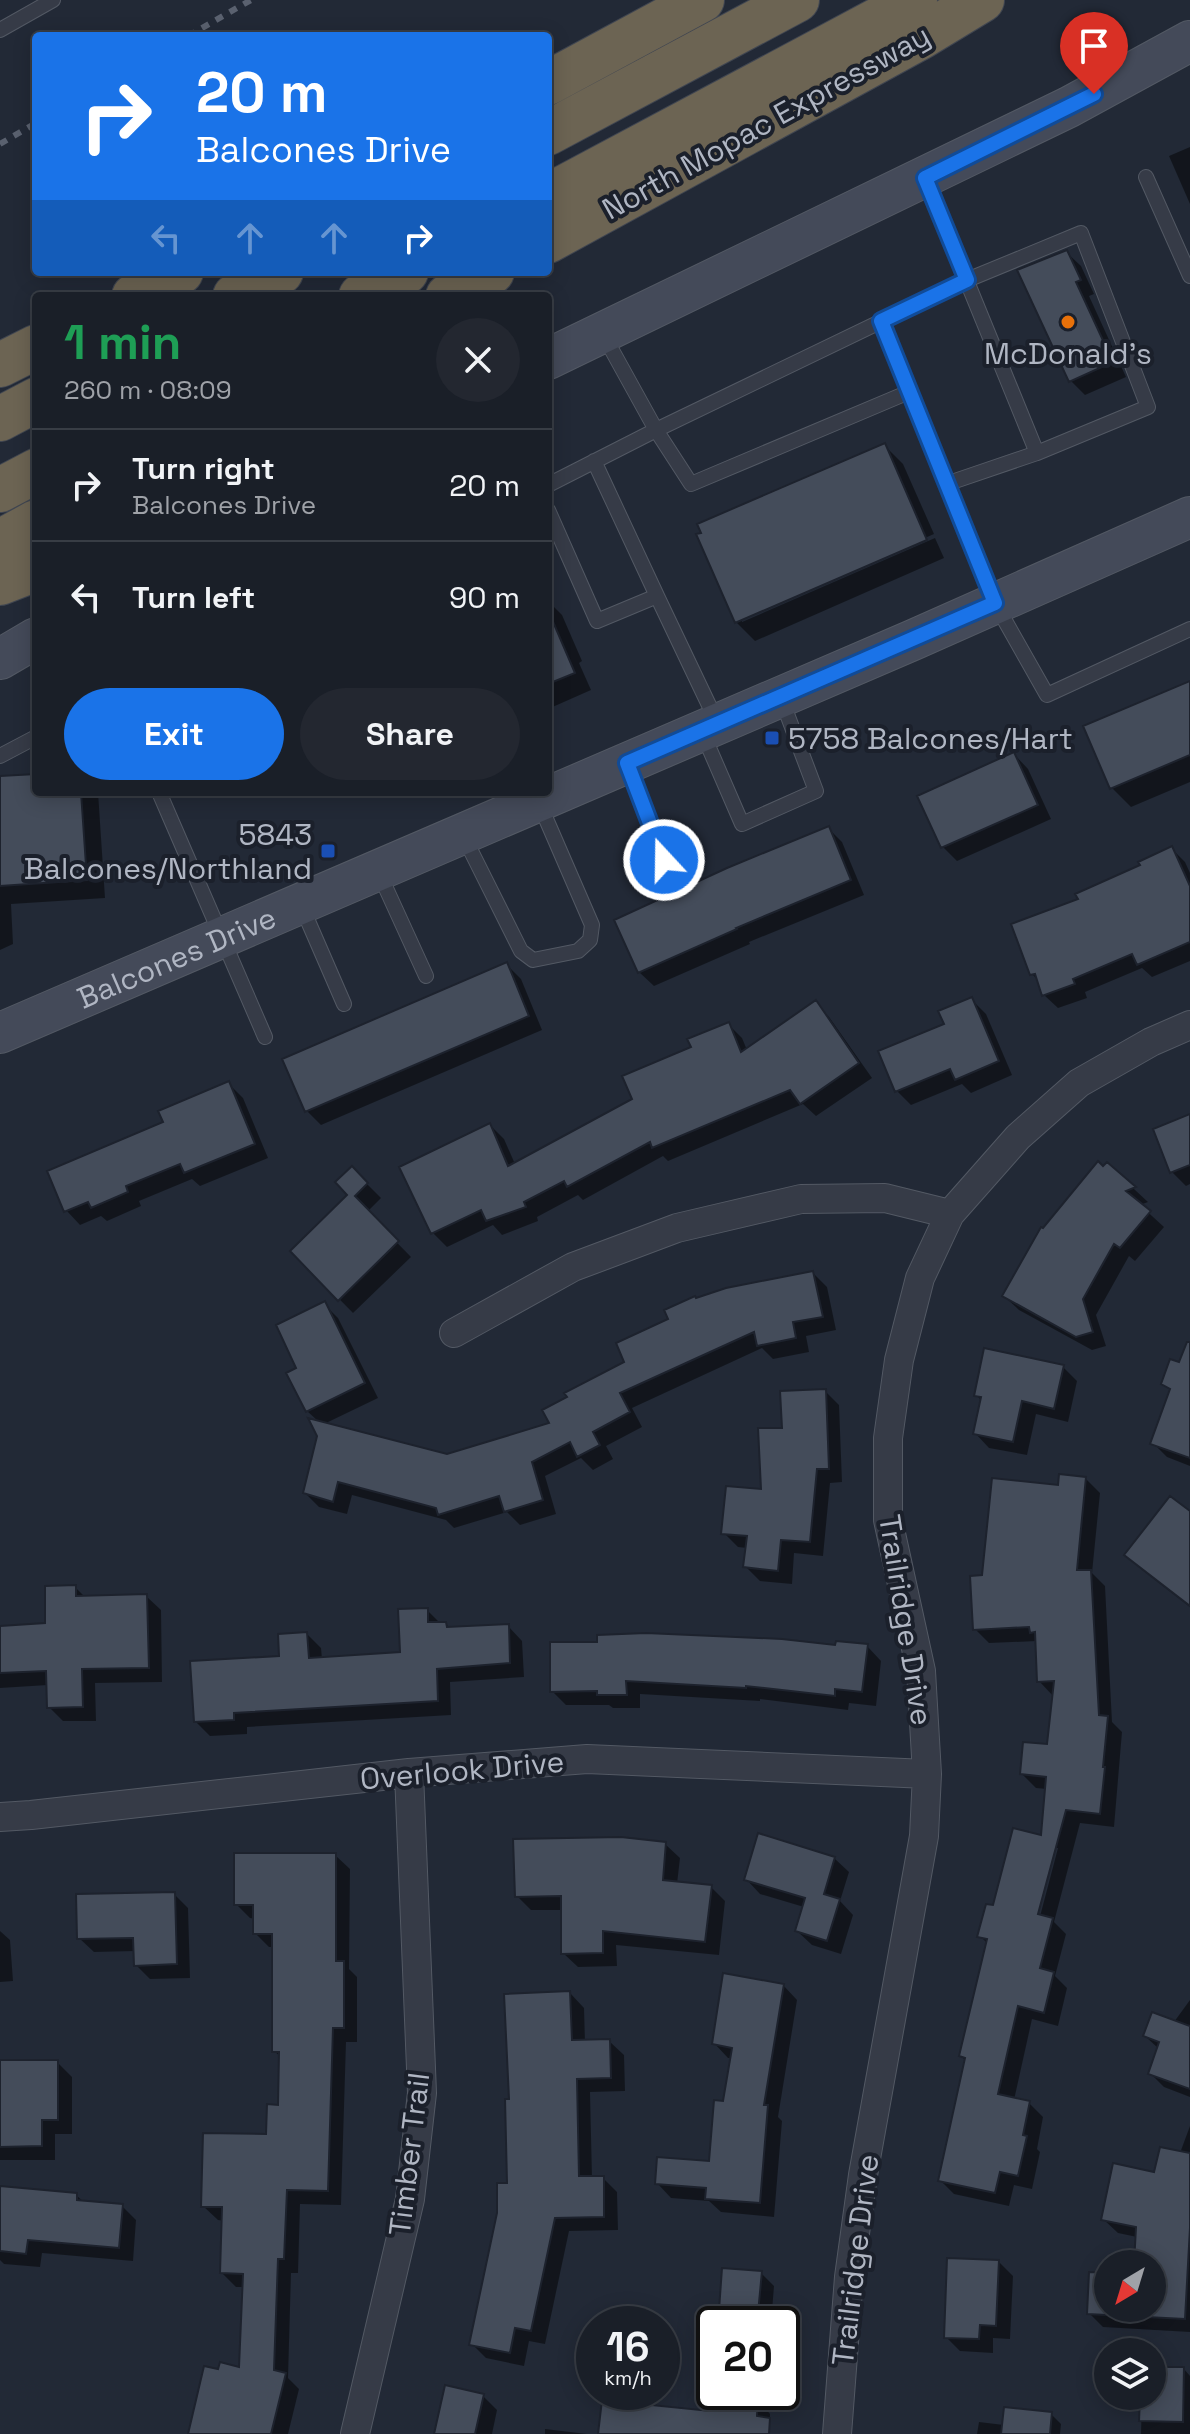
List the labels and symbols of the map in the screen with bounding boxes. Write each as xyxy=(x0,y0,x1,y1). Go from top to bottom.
pin xyxy=(1060,12,1128,94)
street label: North Mopac Expressway xyxy=(595,16,937,228)
marker: McDonald's xyxy=(1059,313,1077,331)
place label: McDonald's xyxy=(984,334,1152,373)
place label: 5758 Balcones/Hart xyxy=(788,719,1073,758)
marker: 5758 Balcones/Hart xyxy=(763,729,781,747)
place label: 5843 Balcones/Northland xyxy=(24,815,312,888)
position arrow xyxy=(622,818,706,902)
marker: 5843 Balcones/Northland xyxy=(319,842,337,860)
street label: Balcones Drive xyxy=(71,897,282,1017)
street label: Trailridge Drive xyxy=(870,1512,942,1728)
street label: Overlook Drive xyxy=(358,1742,566,1798)
street label: Timber Trail xyxy=(380,2070,438,2238)
street label: Trailridge Drive xyxy=(823,2152,887,2368)
north arrow xyxy=(1094,2250,1166,2322)
speed limit sign: 20 xyxy=(696,2306,800,2410)

